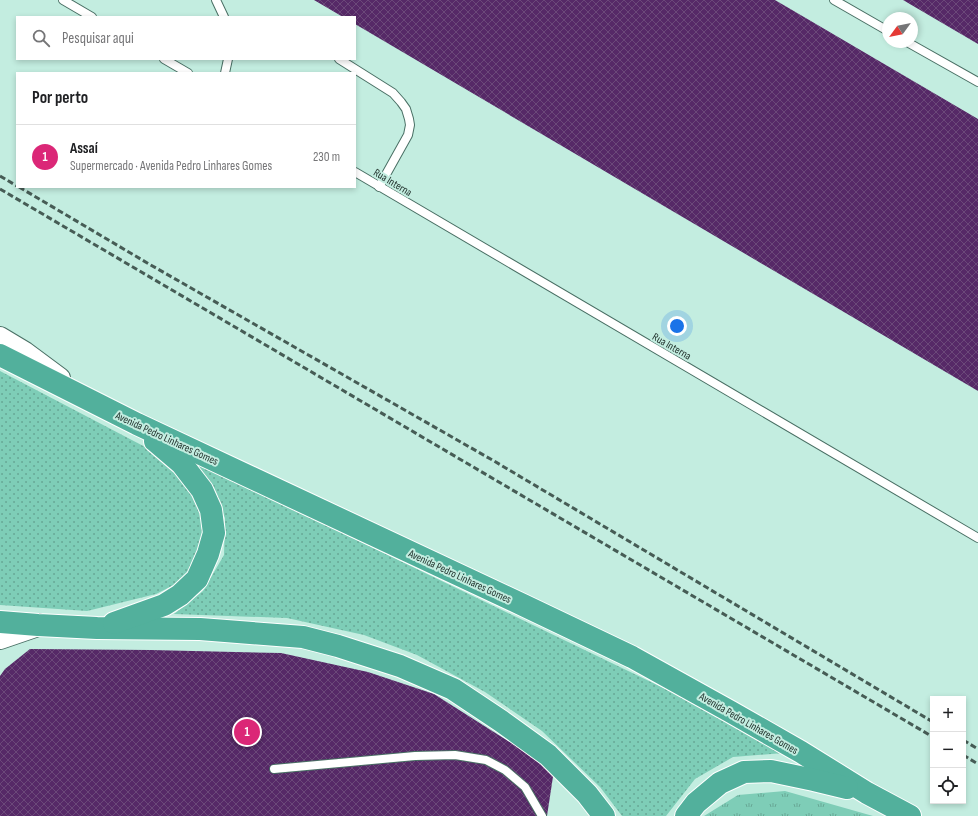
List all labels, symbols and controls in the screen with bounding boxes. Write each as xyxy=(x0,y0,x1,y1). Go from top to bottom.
north arrow xyxy=(882,12,918,48)
search box xyxy=(16,16,356,60)
icon: search xyxy=(30,27,52,49)
text: Pesquisar aqui xyxy=(62,29,134,48)
text: Por perto xyxy=(32,88,88,108)
text: Assaí xyxy=(70,139,98,158)
text: 1 xyxy=(42,149,48,165)
text: 230 m xyxy=(313,149,340,165)
text: Supermercado · Avenida Pedro Linhares Gomes xyxy=(70,158,272,174)
street label: Rua Interna xyxy=(371,166,414,199)
your location xyxy=(667,316,687,336)
street label: Rua Interna xyxy=(650,330,693,363)
street label: Avenida Pedro Linhares Gomes xyxy=(112,409,220,468)
street label: Avenida Pedro Linhares Gomes xyxy=(405,547,513,606)
street label: Avenida Pedro Linhares Gomes xyxy=(696,689,800,757)
map controls xyxy=(930,696,966,804)
button: + xyxy=(930,696,966,732)
pin: 1 xyxy=(234,717,260,747)
button: − xyxy=(930,732,966,768)
button: locate xyxy=(930,768,966,804)

